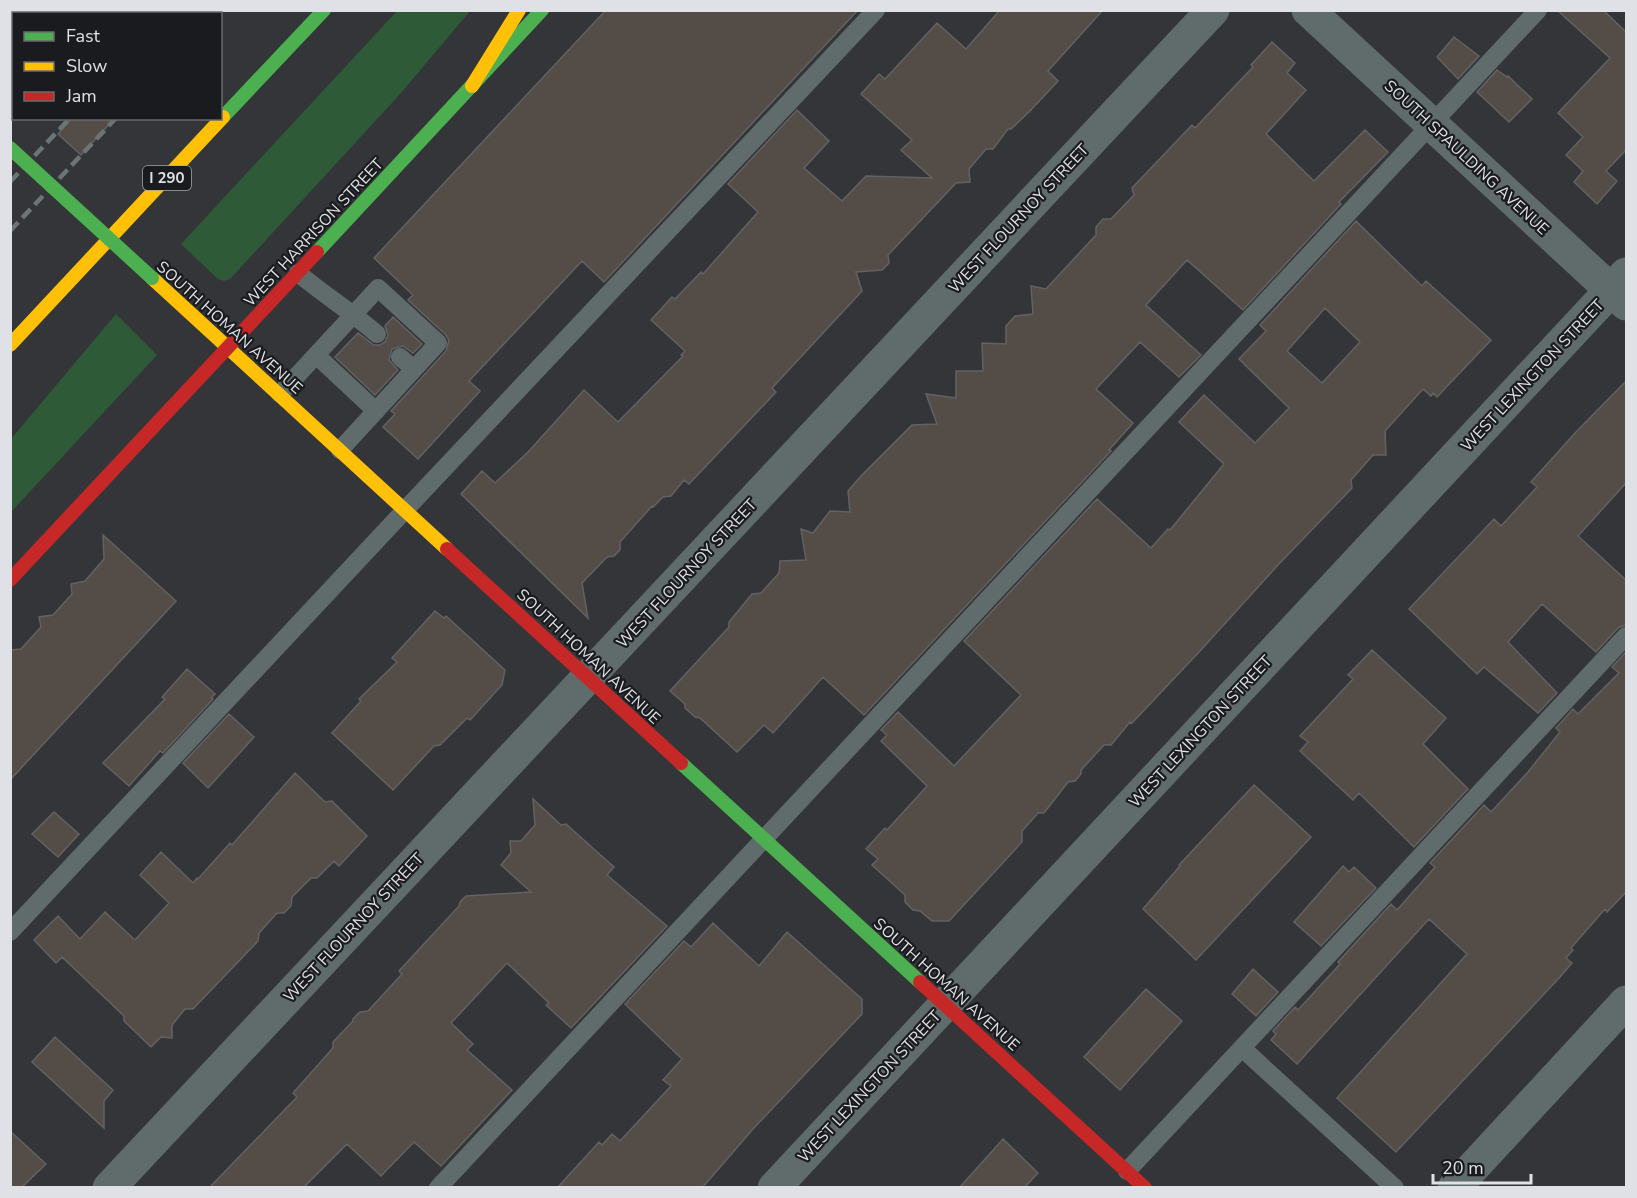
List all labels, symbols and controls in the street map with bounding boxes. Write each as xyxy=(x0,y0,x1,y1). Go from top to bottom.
legend xyxy=(12,12,222,120)
text: Fast xyxy=(66,24,101,48)
text: Slow xyxy=(66,54,107,78)
street label: SOUTH SPAULDING AVENUE xyxy=(1379,75,1554,240)
text: Jam xyxy=(65,84,97,108)
street label: WEST FLOURNOY STREET xyxy=(944,139,1094,298)
street label: WEST HARRISON STREET xyxy=(239,153,389,312)
road number: I 290 xyxy=(143,166,191,190)
street label: SOUTH HOMAN AVENUE xyxy=(152,256,307,399)
street label: WEST LEXINGTON STREET xyxy=(1456,294,1610,457)
street label: WEST FLOURNOY STREET xyxy=(612,494,762,653)
street label: SOUTH HOMAN AVENUE xyxy=(512,584,665,729)
street label: WEST LEXINGTON STREET xyxy=(1124,650,1278,813)
street label: WEST FLOURNOY STREET xyxy=(279,848,429,1007)
street label: SOUTH HOMAN AVENUE xyxy=(869,913,1024,1056)
street label: WEST LEXINGTON STREET xyxy=(793,1005,947,1168)
scale bar xyxy=(1433,1147,1530,1185)
text: 20 m xyxy=(1442,1156,1484,1180)

